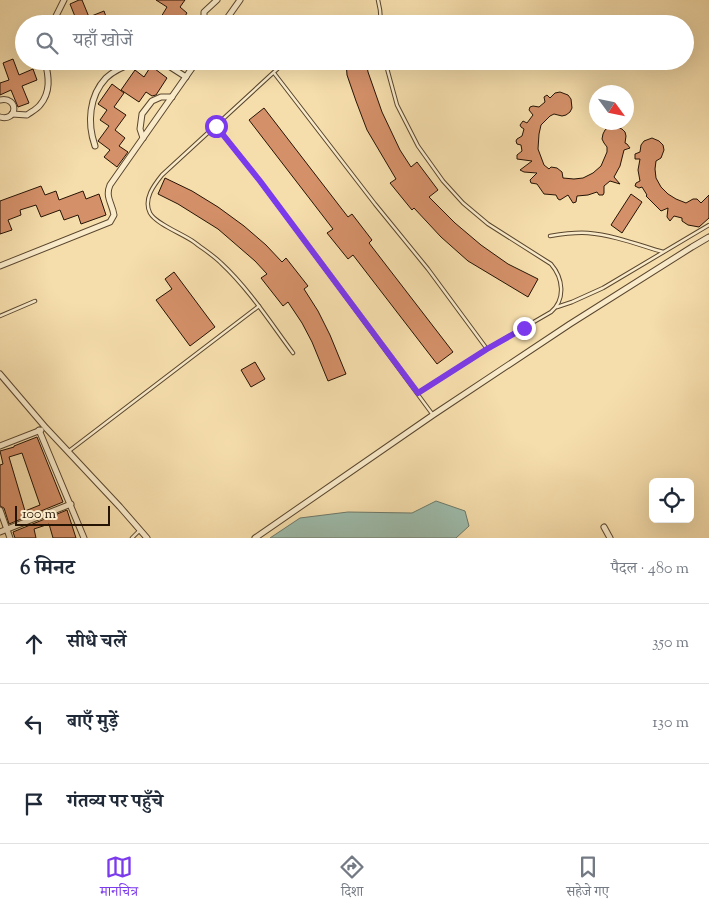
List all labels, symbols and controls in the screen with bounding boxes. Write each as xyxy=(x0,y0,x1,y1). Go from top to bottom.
search box xyxy=(15,15,694,70)
text: यहाँ खोजें xyxy=(73,28,133,55)
icon: search xyxy=(33,29,61,57)
north arrow xyxy=(589,85,634,130)
route start xyxy=(205,115,228,138)
route end xyxy=(513,317,536,340)
map controls xyxy=(649,478,694,523)
button: locate xyxy=(649,478,694,523)
scale bar xyxy=(15,503,110,526)
text: 100 m xyxy=(22,505,56,525)
text: 6 मिनट xyxy=(20,554,75,584)
text: पैदल · 480 m xyxy=(611,558,689,581)
text: सीधे चलें xyxy=(67,629,126,656)
icon: ahead xyxy=(20,630,48,658)
text: 350 m xyxy=(652,632,689,655)
text: बाएँ मुड़ें xyxy=(67,709,118,736)
icon: left xyxy=(20,710,48,738)
text: 130 m xyxy=(652,712,689,735)
text: गंतव्य पर पहुँचे xyxy=(67,789,163,816)
icon: arrive xyxy=(20,790,48,818)
tab: मानचित्र xyxy=(100,853,138,905)
tab: दिशा xyxy=(338,853,366,905)
tab: सहेजे गए xyxy=(566,853,609,905)

